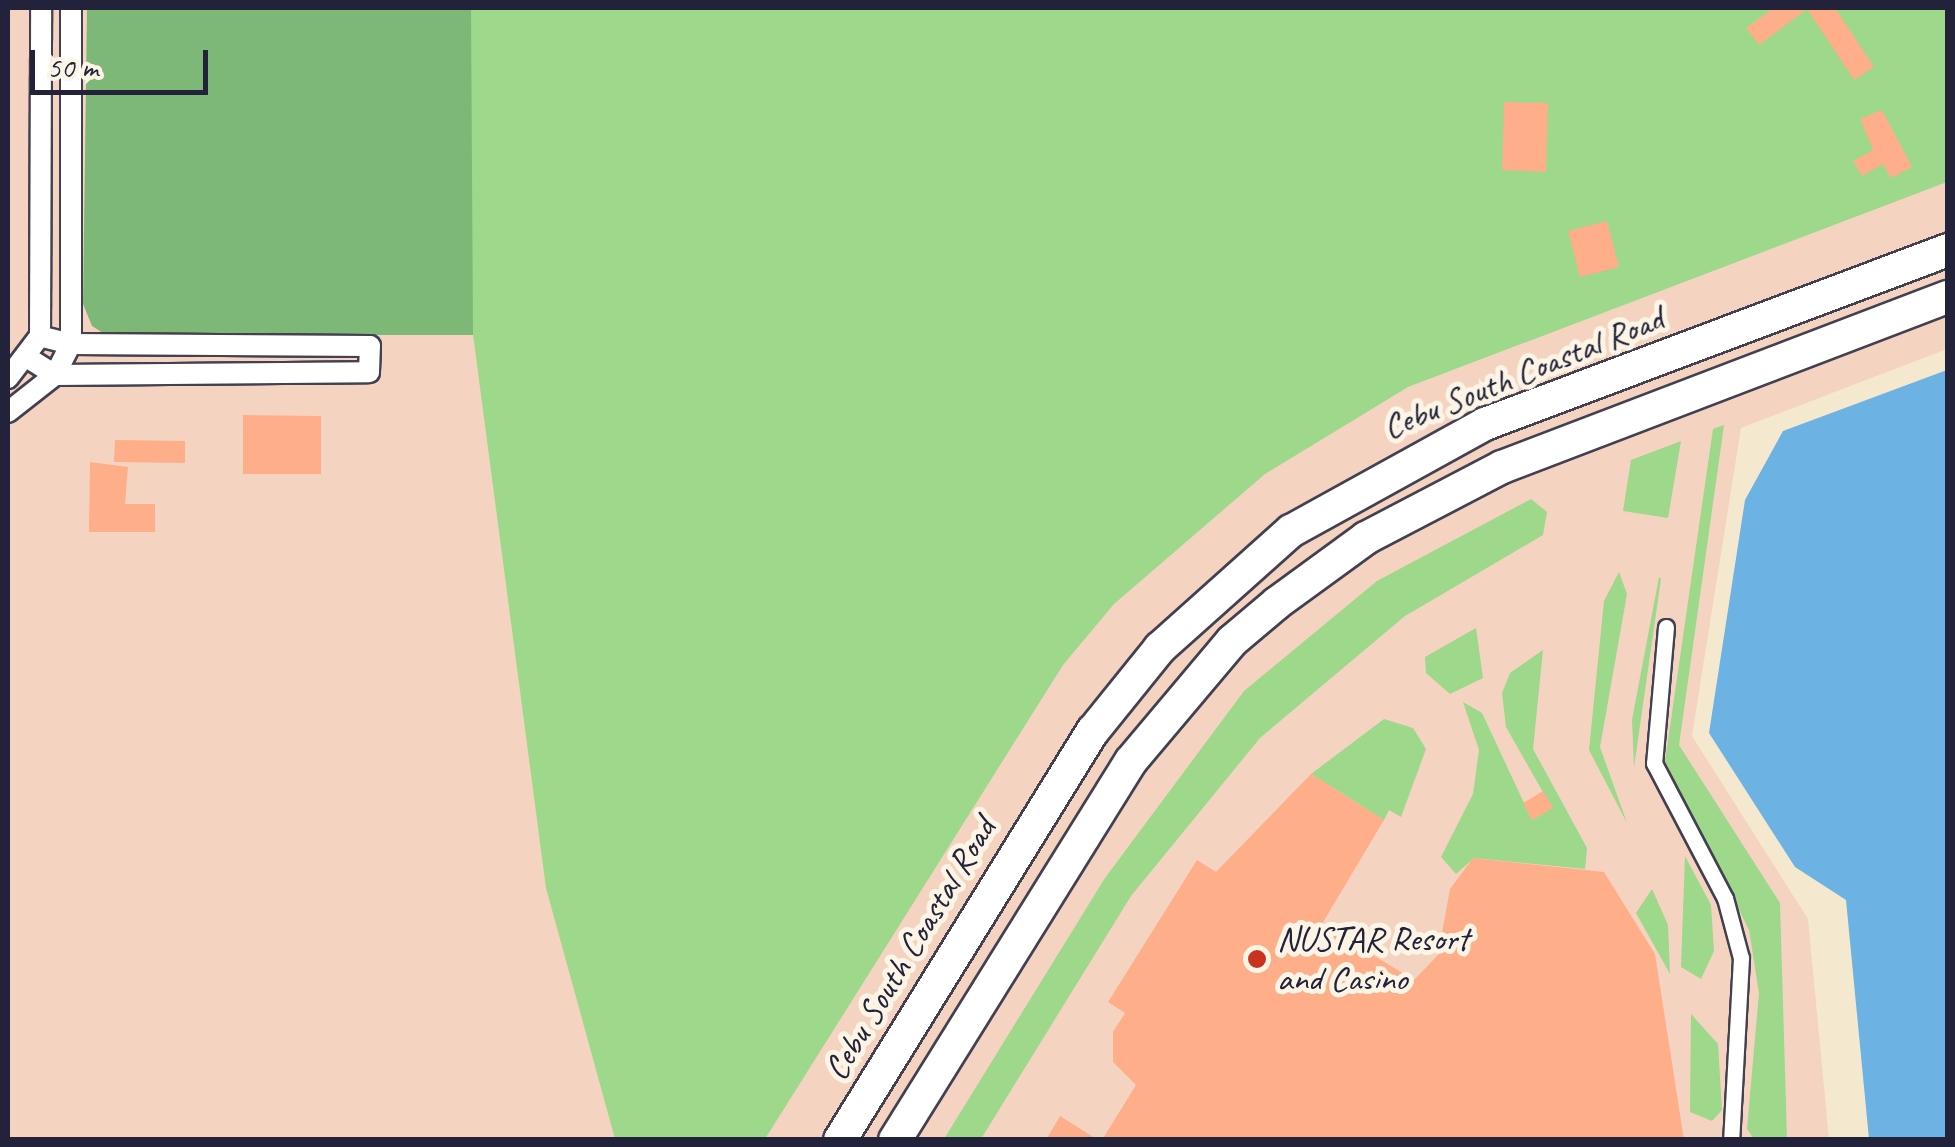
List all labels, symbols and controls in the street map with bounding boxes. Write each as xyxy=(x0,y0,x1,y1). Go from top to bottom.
scale bar xyxy=(35,30,212,92)
text: 50 m xyxy=(47,48,98,86)
street label: Cebu South Coastal Road xyxy=(1378,298,1668,448)
street label: Cebu South Coastal Road xyxy=(816,811,1004,1087)
place label: NUSTAR Resort and Casino xyxy=(1277,918,1470,1000)
marker: NUSTAR Resort and Casino xyxy=(1246,948,1268,970)

